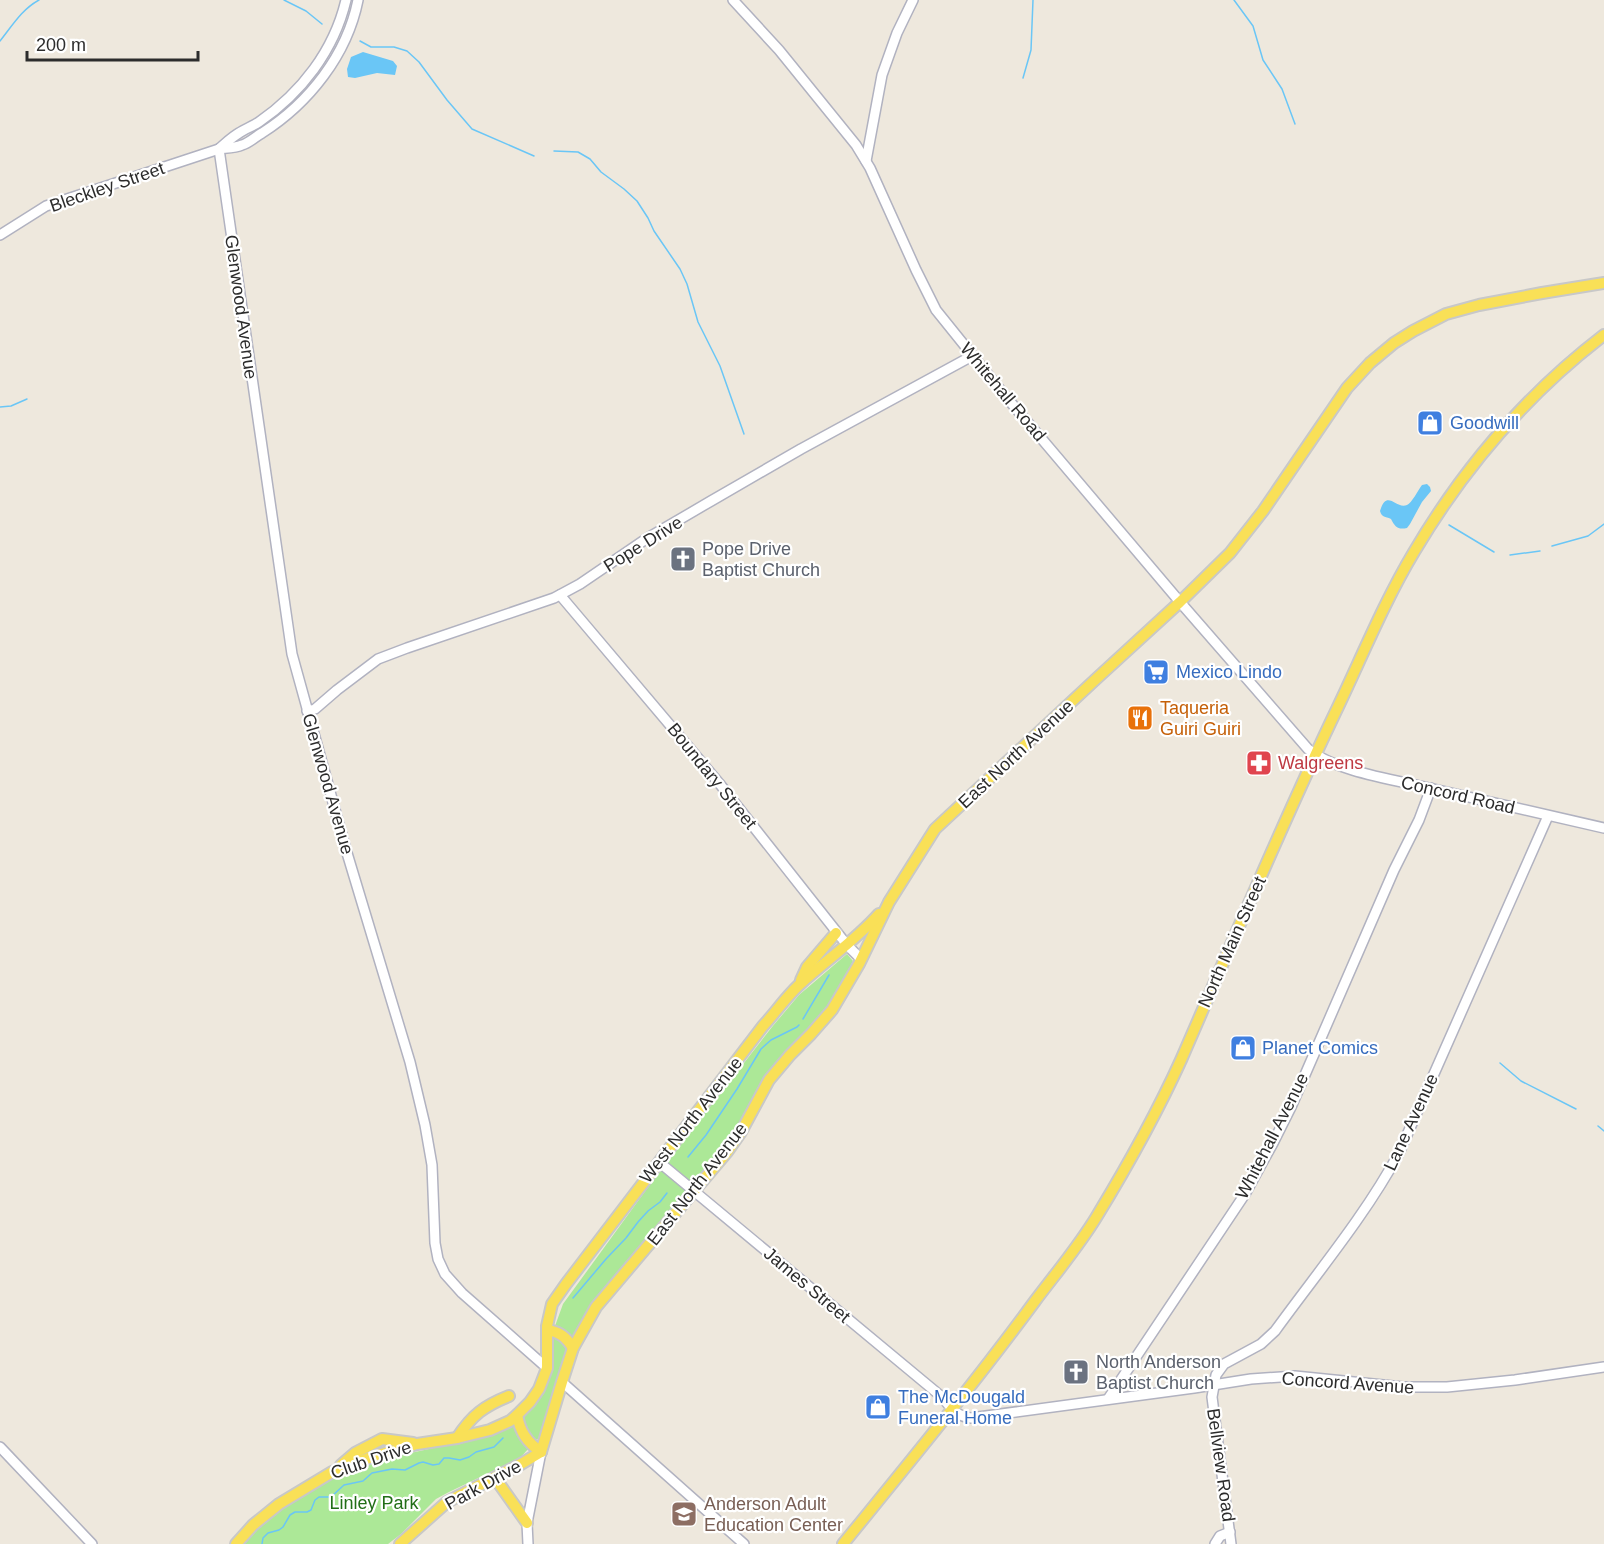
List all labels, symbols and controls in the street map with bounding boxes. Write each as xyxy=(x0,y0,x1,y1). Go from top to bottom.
scale bar xyxy=(27,24,198,62)
text: 200 m xyxy=(36,35,86,55)
street label: Bleckley Street xyxy=(47,158,167,216)
street label: Glenwood Avenue xyxy=(221,233,261,381)
street label: Whitehall Road xyxy=(956,339,1050,445)
shop icon: Goodwill xyxy=(1415,408,1445,438)
place label: Goodwill xyxy=(1450,413,1519,433)
street label: Pope Drive xyxy=(600,512,686,576)
place label: Pope Drive Baptist Church xyxy=(702,539,820,580)
church icon: Pope Drive Baptist Church xyxy=(668,544,698,574)
supermarket icon: Mexico Lindo xyxy=(1141,657,1171,687)
place label: Mexico Lindo xyxy=(1176,662,1282,682)
street label: East North Avenue xyxy=(954,696,1078,812)
place label: Taqueria Guiri Guiri xyxy=(1160,698,1241,739)
restaurant icon: Taqueria Guiri Guiri xyxy=(1125,703,1155,733)
street label: Glenwood Avenue xyxy=(298,711,358,857)
street label: Boundary Street xyxy=(663,719,761,833)
pharmacy icon: Walgreens xyxy=(1244,748,1274,778)
place label: Walgreens xyxy=(1278,753,1363,773)
street label: Concord Road xyxy=(1399,772,1517,818)
street label: North Main Street xyxy=(1194,873,1270,1011)
shop icon: Planet Comics xyxy=(1228,1033,1258,1063)
place label: Planet Comics xyxy=(1262,1038,1378,1058)
street label: West North Avenue xyxy=(636,1053,746,1187)
street label: Whitehall Avenue xyxy=(1232,1070,1312,1202)
street label: Lane Avenue xyxy=(1380,1070,1442,1174)
street label: East North Avenue xyxy=(643,1119,751,1249)
street label: James Street xyxy=(760,1243,854,1327)
place label: North Anderson Baptist Church xyxy=(1096,1352,1221,1393)
church icon: North Anderson Baptist Church xyxy=(1061,1357,1091,1387)
street label: Concord Avenue xyxy=(1281,1368,1415,1398)
place label: The McDougald Funeral Home xyxy=(898,1387,1025,1428)
shop icon: The McDougald Funeral Home xyxy=(863,1392,893,1422)
street label: Bellview Road xyxy=(1203,1407,1239,1523)
street label: Club Drive xyxy=(328,1437,414,1483)
street label: Park Drive xyxy=(441,1456,525,1514)
park label: Linley Park xyxy=(329,1493,420,1513)
place label: Anderson Adult Education Center xyxy=(704,1494,843,1535)
school or university icon: Anderson Adult Education Center xyxy=(669,1499,699,1529)

